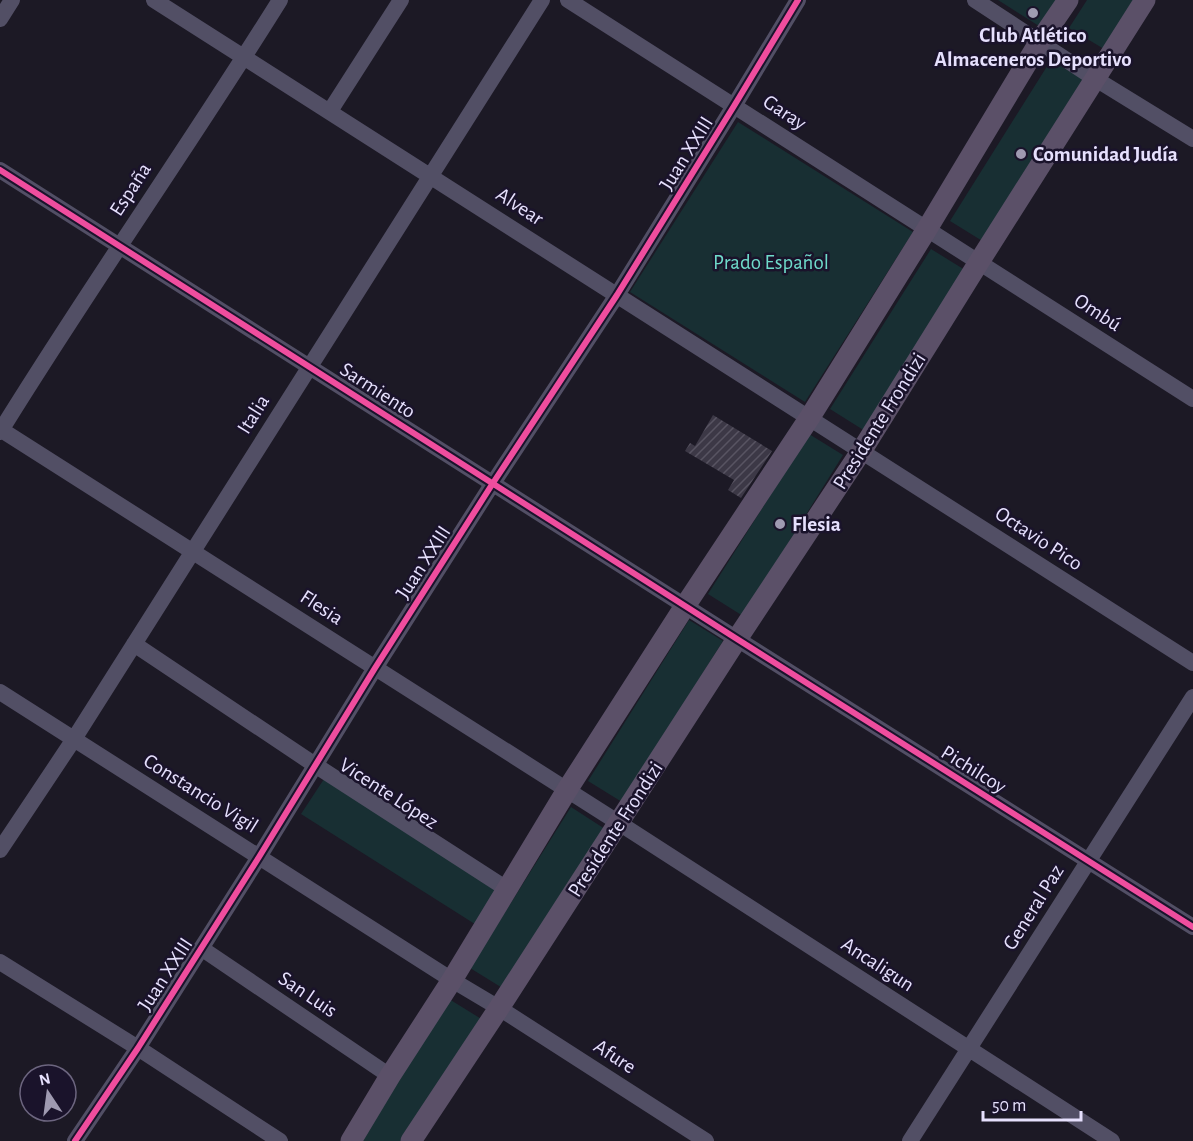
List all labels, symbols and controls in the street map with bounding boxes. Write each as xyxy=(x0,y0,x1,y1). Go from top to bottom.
marker: Club Atlético Almaceneros Deportivo xyxy=(1026,6,1040,20)
place label: Club Atlético Almaceneros Deportivo xyxy=(934,25,1132,70)
street label: Garay xyxy=(759,91,810,134)
street label: Juan XXIII xyxy=(656,113,717,194)
place label: Comunidad Judía xyxy=(1033,144,1178,165)
marker: Comunidad Judía xyxy=(1014,147,1028,161)
street label: España xyxy=(106,159,155,220)
street label: Alvear xyxy=(492,183,547,229)
park label: Prado Español xyxy=(713,252,829,273)
street label: Ombú xyxy=(1070,290,1125,335)
street label: Presidente Frondizi xyxy=(829,349,930,493)
street label: Sarmiento xyxy=(336,358,419,422)
street label: Italia xyxy=(233,391,274,438)
street label: Octavio Pico xyxy=(991,502,1086,574)
place label: Flesia xyxy=(792,514,841,535)
marker: Flesia xyxy=(773,517,787,531)
street label: Juan XXIII xyxy=(392,522,455,603)
street label: Flesia xyxy=(297,586,347,629)
street label: Pichilcoy xyxy=(937,741,1010,798)
street label: Constancio Vigil xyxy=(140,750,262,837)
street label: Vicente López xyxy=(336,754,442,833)
street label: Presidente Frondizi xyxy=(564,758,667,901)
street label: General Paz xyxy=(999,861,1068,954)
street label: Ancaligun xyxy=(838,933,918,996)
street label: Juan XXIII xyxy=(134,934,197,1015)
street label: San Luis xyxy=(275,967,341,1021)
street label: Afure xyxy=(590,1035,640,1078)
north arrow xyxy=(18,1063,78,1123)
text: N xyxy=(38,1070,52,1088)
scale bar xyxy=(983,1084,1080,1122)
text: 50 m xyxy=(992,1097,1026,1115)

